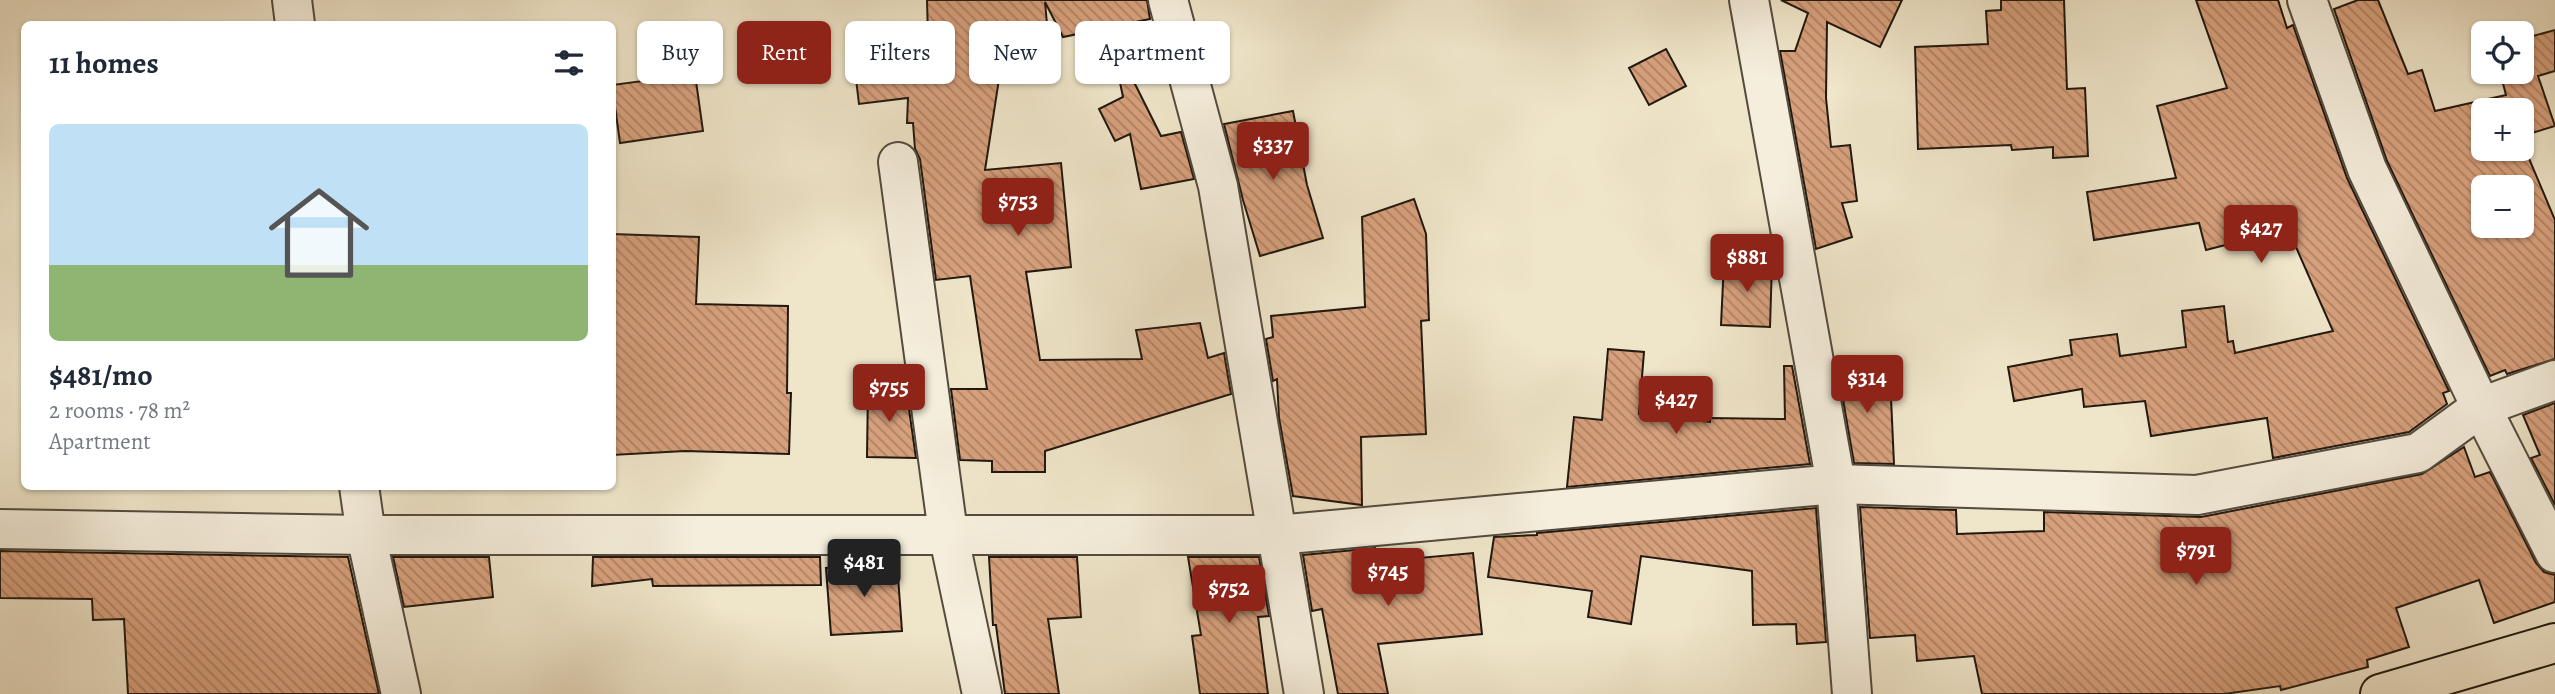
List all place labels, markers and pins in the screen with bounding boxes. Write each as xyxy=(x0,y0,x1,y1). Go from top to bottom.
pin: $337 xyxy=(1232,122,1314,182)
pin: $753 xyxy=(977,178,1059,238)
pin: $427 xyxy=(2220,205,2302,265)
pin: $881 xyxy=(1706,234,1788,294)
pin: $314 xyxy=(1826,356,1908,415)
pin: $755 xyxy=(848,364,930,424)
pin: $427 xyxy=(1635,376,1717,436)
pin: $791 xyxy=(2155,528,2237,587)
pin: $481 xyxy=(823,540,905,599)
pin: $745 xyxy=(1347,548,1429,608)
pin: $752 xyxy=(1188,566,1270,625)

